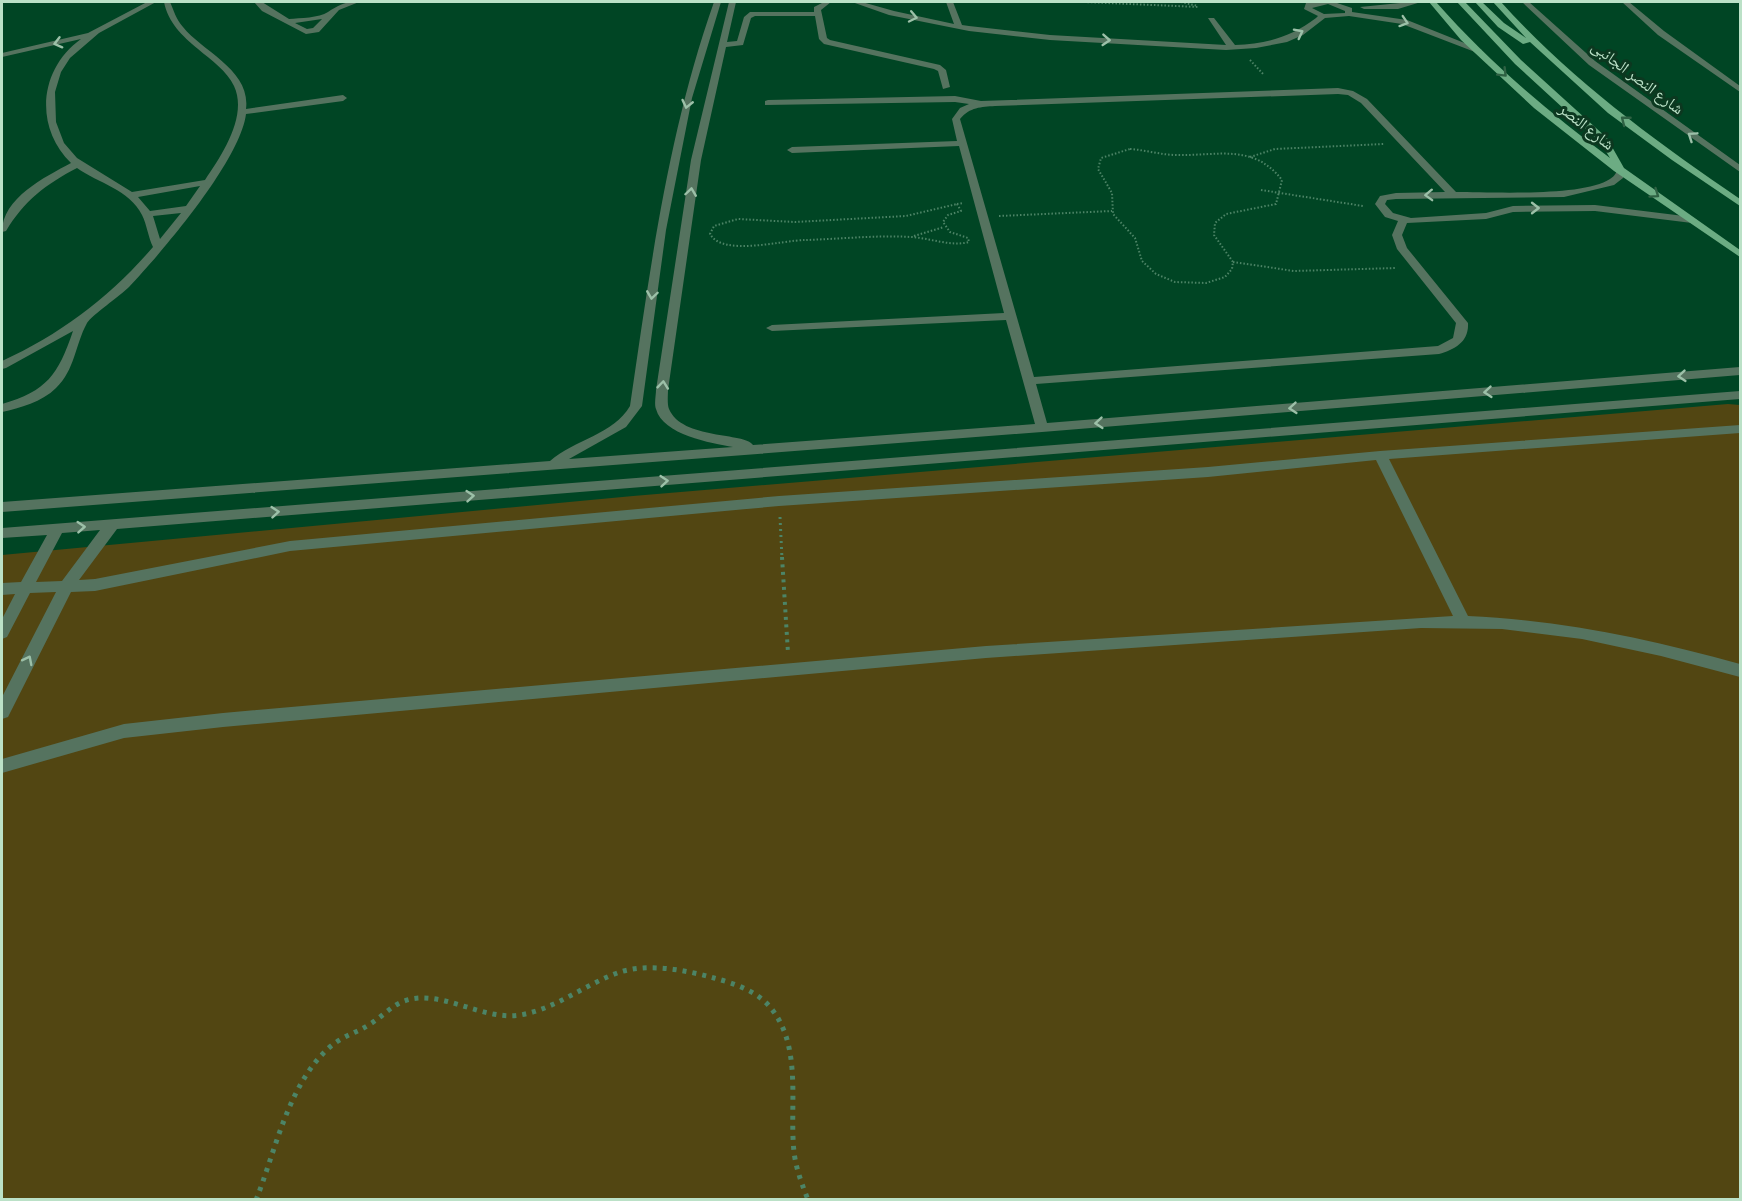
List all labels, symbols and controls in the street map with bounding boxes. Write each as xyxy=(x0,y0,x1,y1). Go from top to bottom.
one-way arrow xyxy=(908,10,918,23)
one-way arrow xyxy=(1398,15,1409,28)
one-way arrow xyxy=(1293,28,1304,40)
one-way arrow xyxy=(1102,33,1111,46)
one-way arrow xyxy=(53,35,63,48)
street label: شارع النصر الجانبى xyxy=(1584,35,1689,123)
one-way arrow xyxy=(1495,66,1506,77)
street label: شارع النصر xyxy=(1551,97,1619,159)
one-way arrow xyxy=(682,98,695,108)
one-way arrow xyxy=(1621,116,1632,127)
one-way arrow xyxy=(1688,132,1699,143)
one-way arrow xyxy=(1649,187,1660,198)
one-way arrow xyxy=(685,188,697,197)
one-way arrow xyxy=(1424,188,1433,201)
one-way arrow xyxy=(1531,202,1540,214)
one-way arrow xyxy=(646,291,658,300)
one-way arrow xyxy=(1678,369,1687,382)
one-way arrow xyxy=(656,381,669,390)
one-way arrow xyxy=(1483,385,1492,398)
one-way arrow xyxy=(1289,401,1298,414)
one-way arrow xyxy=(1095,417,1104,430)
one-way arrow xyxy=(659,475,668,488)
one-way arrow xyxy=(465,490,474,503)
one-way arrow xyxy=(271,506,280,519)
one-way arrow xyxy=(76,521,85,534)
one-way arrow xyxy=(21,656,32,667)

